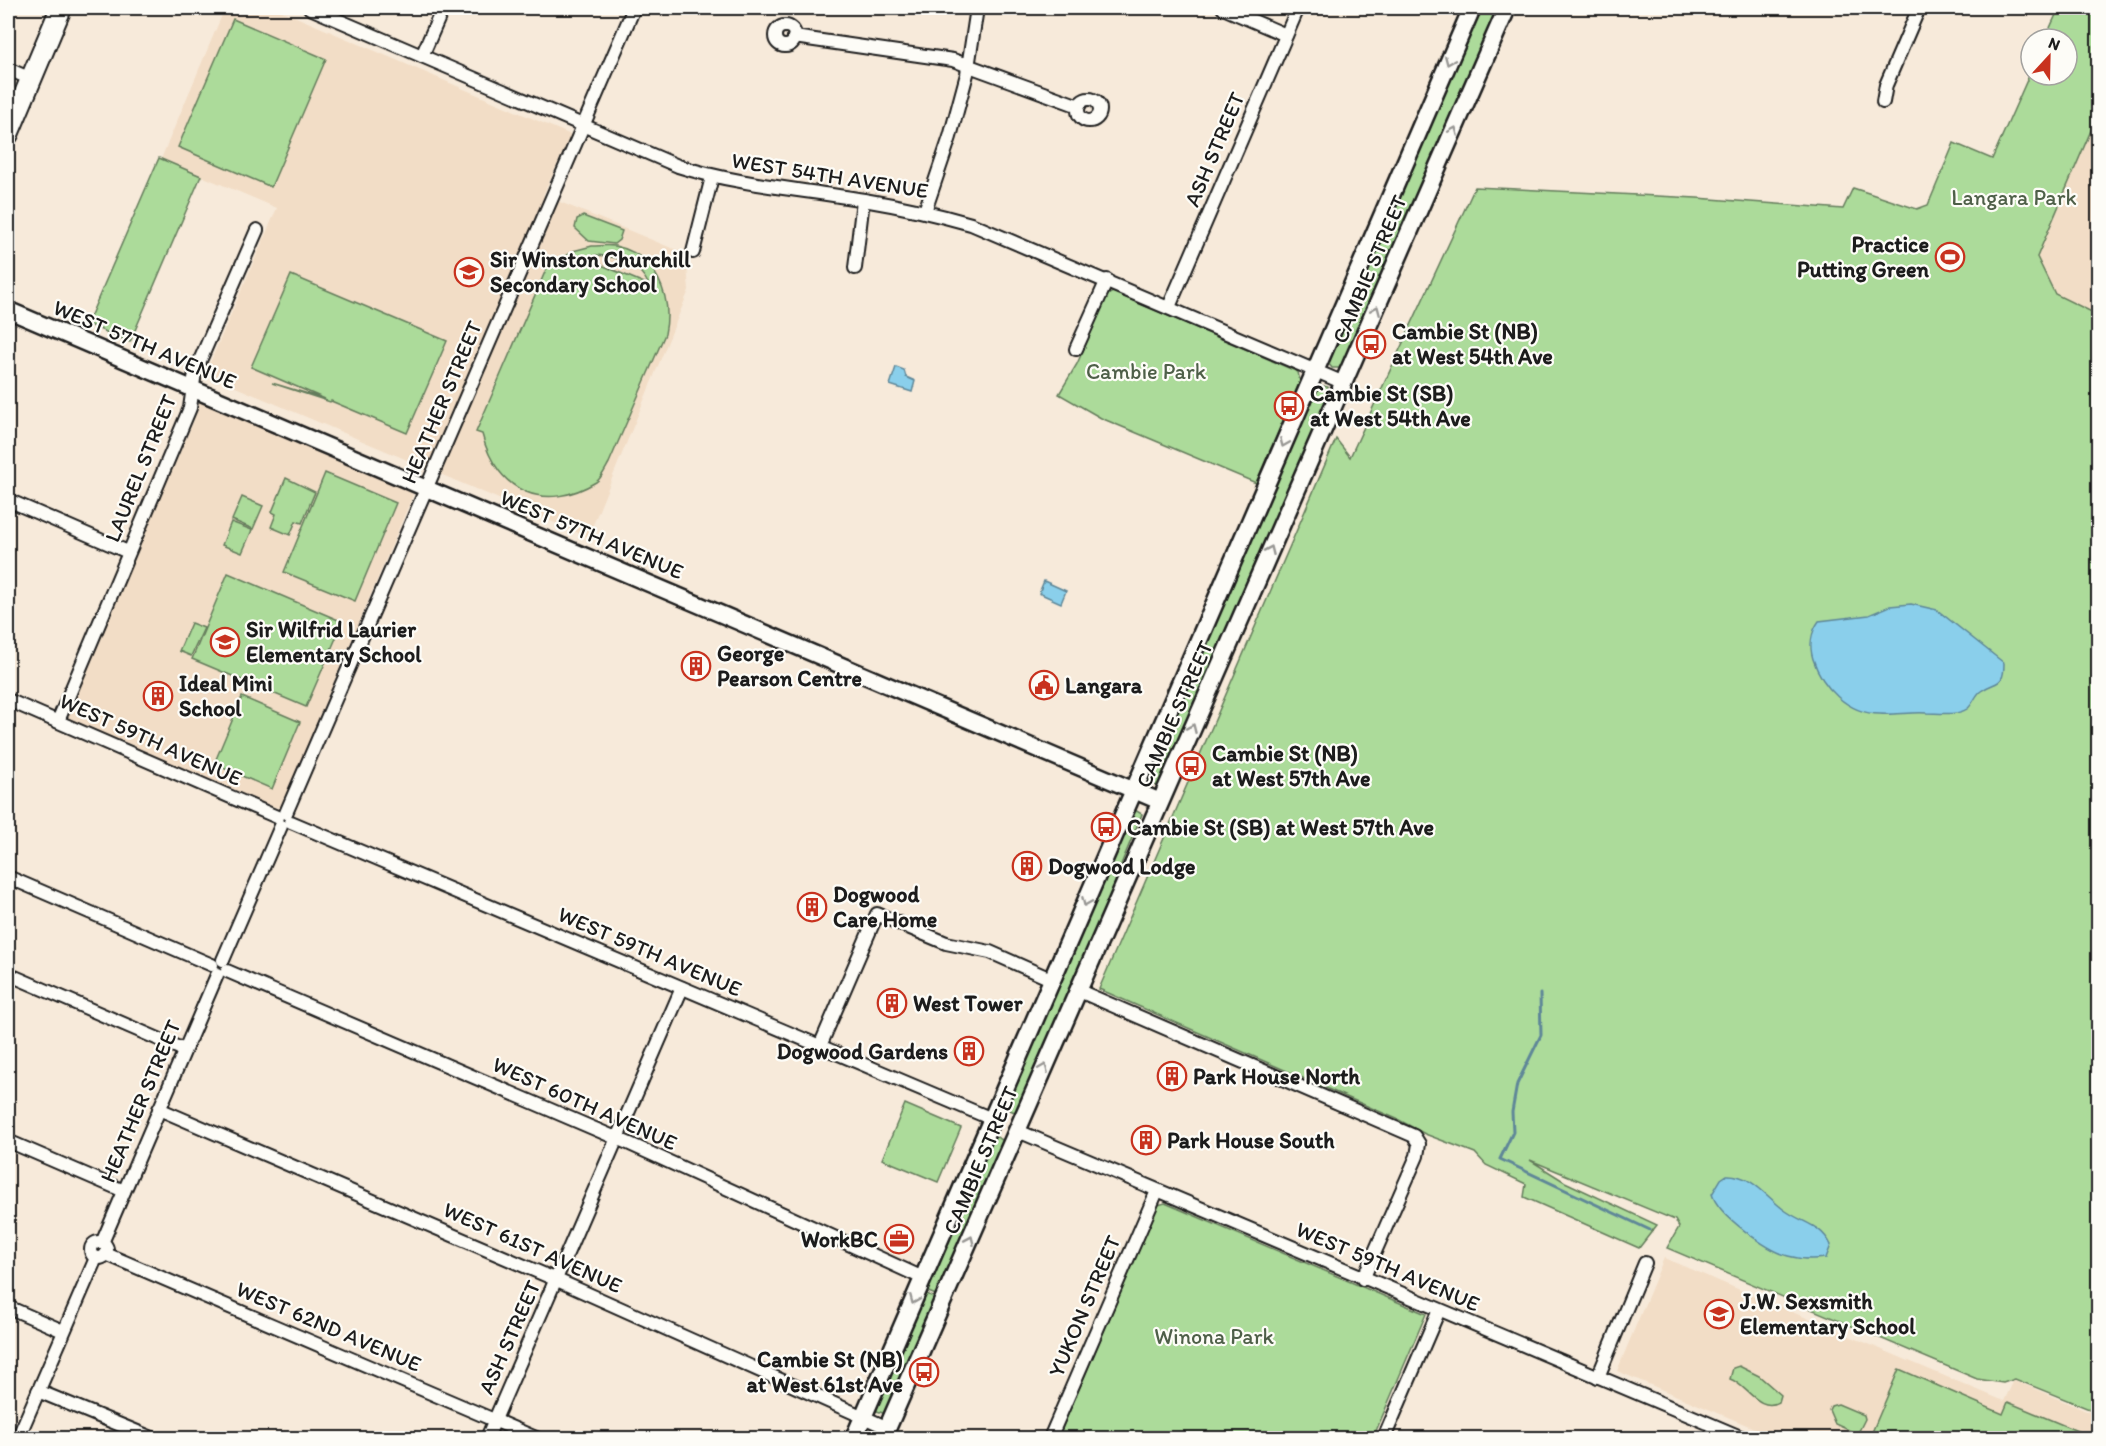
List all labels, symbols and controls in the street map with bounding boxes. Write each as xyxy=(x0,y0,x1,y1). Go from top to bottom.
north arrow xyxy=(2019,27,2079,87)
text: N xyxy=(2046,33,2063,54)
one-way arrow xyxy=(1444,55,1456,66)
street label: ASH STREET xyxy=(1178,87,1251,211)
one-way arrow xyxy=(1447,126,1459,137)
street label: WEST 54TH AVENUE xyxy=(730,147,930,204)
park label: Langara Park xyxy=(1951,184,2077,211)
street label: CAMBIE STREET xyxy=(1326,190,1413,347)
place label: Practice Putting Green xyxy=(1797,231,1930,283)
sports icon: Practice Putting Green xyxy=(1934,241,1966,273)
place label: Sir Winston Churchill Secondary School xyxy=(490,246,691,298)
school or university icon: Sir Winston Churchill Secondary School xyxy=(453,256,485,288)
street label: WEST 57TH AVENUE xyxy=(49,294,241,395)
one-way arrow xyxy=(1369,305,1381,316)
street label: HEATHER STREET xyxy=(395,316,488,488)
place label: Cambie St (NB) at West 54th Ave xyxy=(1392,318,1553,370)
bus stop icon: Cambie St (NB) at West 54th Ave xyxy=(1355,328,1387,360)
park label: Cambie Park xyxy=(1086,358,1207,385)
place label: Cambie St (SB) at West 54th Ave xyxy=(1310,380,1471,432)
street label: LAUREL STREET xyxy=(99,390,183,546)
bus stop icon: Cambie St (SB) at West 54th Ave xyxy=(1273,390,1305,422)
one-way arrow xyxy=(1279,437,1291,448)
street label: WEST 57TH AVENUE xyxy=(496,484,688,585)
one-way arrow xyxy=(1263,545,1275,556)
place label: Sir Wilfrid Laurier Elementary School xyxy=(246,616,422,668)
school or university icon: Sir Wilfrid Laurier Elementary School xyxy=(209,626,241,658)
street label: CAMBIE STREET xyxy=(1130,636,1219,792)
place label: George Pearson Centre xyxy=(717,640,862,692)
building icon: George Pearson Centre xyxy=(680,650,712,682)
public building icon: Langara xyxy=(1028,669,1060,701)
place label: Ideal Mini School xyxy=(179,670,273,722)
place label: Langara xyxy=(1065,672,1143,699)
building icon: Ideal Mini School xyxy=(142,680,174,712)
street label: WEST 59TH AVENUE xyxy=(55,687,246,792)
one-way arrow xyxy=(1184,724,1196,735)
place label: Cambie St (NB) at West 57th Ave xyxy=(1212,740,1371,792)
bus stop icon: Cambie St (NB) at West 57th Ave xyxy=(1175,750,1207,782)
bus stop icon: Cambie St (SB) at West 57th Ave xyxy=(1090,811,1122,843)
place label: Cambie St (SB) at West 57th Ave xyxy=(1127,814,1434,841)
building icon: Dogwood Lodge xyxy=(1011,850,1043,882)
place label: Dogwood Lodge xyxy=(1048,853,1196,880)
place label: Dogwood Care Home xyxy=(833,881,937,933)
building icon: Dogwood Care Home xyxy=(796,891,828,923)
one-way arrow xyxy=(1081,895,1093,906)
street label: WEST 59TH AVENUE xyxy=(554,901,746,1002)
building icon: West Tower xyxy=(876,987,908,1019)
place label: West Tower xyxy=(913,990,1024,1017)
street label: HEATHER STREET xyxy=(94,1015,187,1187)
building icon: Dogwood Gardens xyxy=(953,1035,985,1067)
place label: Dogwood Gardens xyxy=(777,1038,948,1065)
street label: WEST 60TH AVENUE xyxy=(488,1051,681,1156)
building icon: Park House North xyxy=(1156,1060,1188,1092)
one-way arrow xyxy=(1037,1063,1049,1074)
place label: Park House North xyxy=(1193,1063,1360,1090)
street label: CAMBIE STREET xyxy=(937,1081,1024,1238)
building icon: Park House South xyxy=(1130,1124,1162,1156)
place label: Park House South xyxy=(1167,1127,1335,1154)
street label: WEST 61ST AVENUE xyxy=(439,1196,626,1299)
street label: WEST 59TH AVENUE xyxy=(1292,1216,1484,1317)
office icon: WorkBC xyxy=(883,1223,915,1255)
place label: WorkBC xyxy=(801,1226,878,1253)
street label: YUKON STREET xyxy=(1042,1231,1127,1381)
one-way arrow xyxy=(963,1235,975,1246)
street label: WEST 62ND AVENUE xyxy=(232,1275,425,1378)
street label: ASH STREET xyxy=(472,1275,547,1398)
place label: J.W. Sexsmith Elementary School xyxy=(1739,1288,1916,1340)
one-way arrow xyxy=(909,1293,921,1304)
school or university icon: J.W. Sexsmith Elementary School xyxy=(1703,1298,1735,1330)
park label: Winona Park xyxy=(1154,1323,1274,1350)
place label: Cambie St (NB) at West 61st Ave xyxy=(747,1346,903,1398)
bus stop icon: Cambie St (NB) at West 61st Ave xyxy=(908,1356,940,1388)

